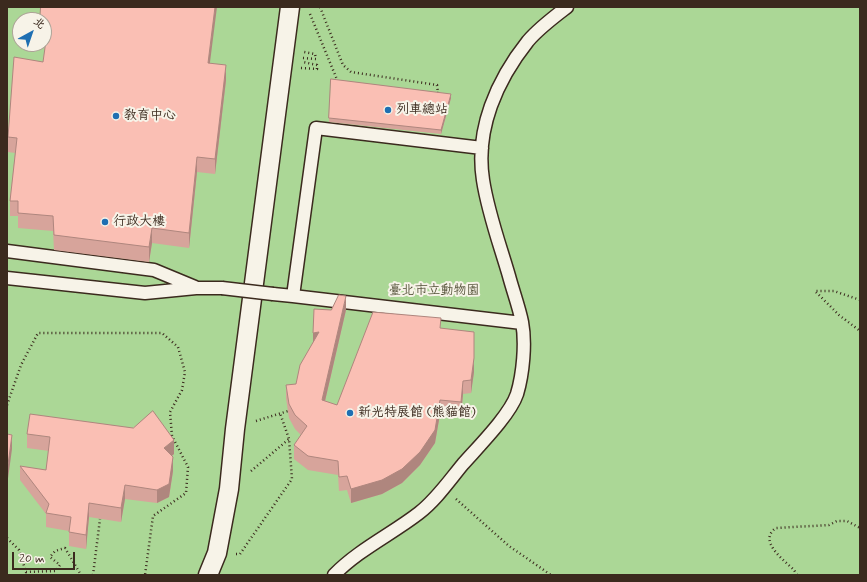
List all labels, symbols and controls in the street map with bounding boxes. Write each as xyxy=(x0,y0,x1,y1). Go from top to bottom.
north arrow xyxy=(12,12,52,52)
text: 北 xyxy=(30,15,48,32)
place label: 列車總站 xyxy=(396,102,448,118)
marker: 列車總站 xyxy=(383,105,393,115)
place label: 教育中心 xyxy=(124,108,176,124)
marker: 教育中心 xyxy=(111,111,121,121)
place label: 行政大樓 xyxy=(113,214,165,230)
marker: 行政大樓 xyxy=(100,217,110,227)
park label: 臺北市立動物園 xyxy=(389,283,479,299)
place label: 新光特展館 (熊貓館) xyxy=(358,405,476,421)
marker: 新光特展館 (熊貓館) xyxy=(345,408,355,418)
scale bar xyxy=(14,544,77,570)
text: 20 m xyxy=(19,551,45,567)

